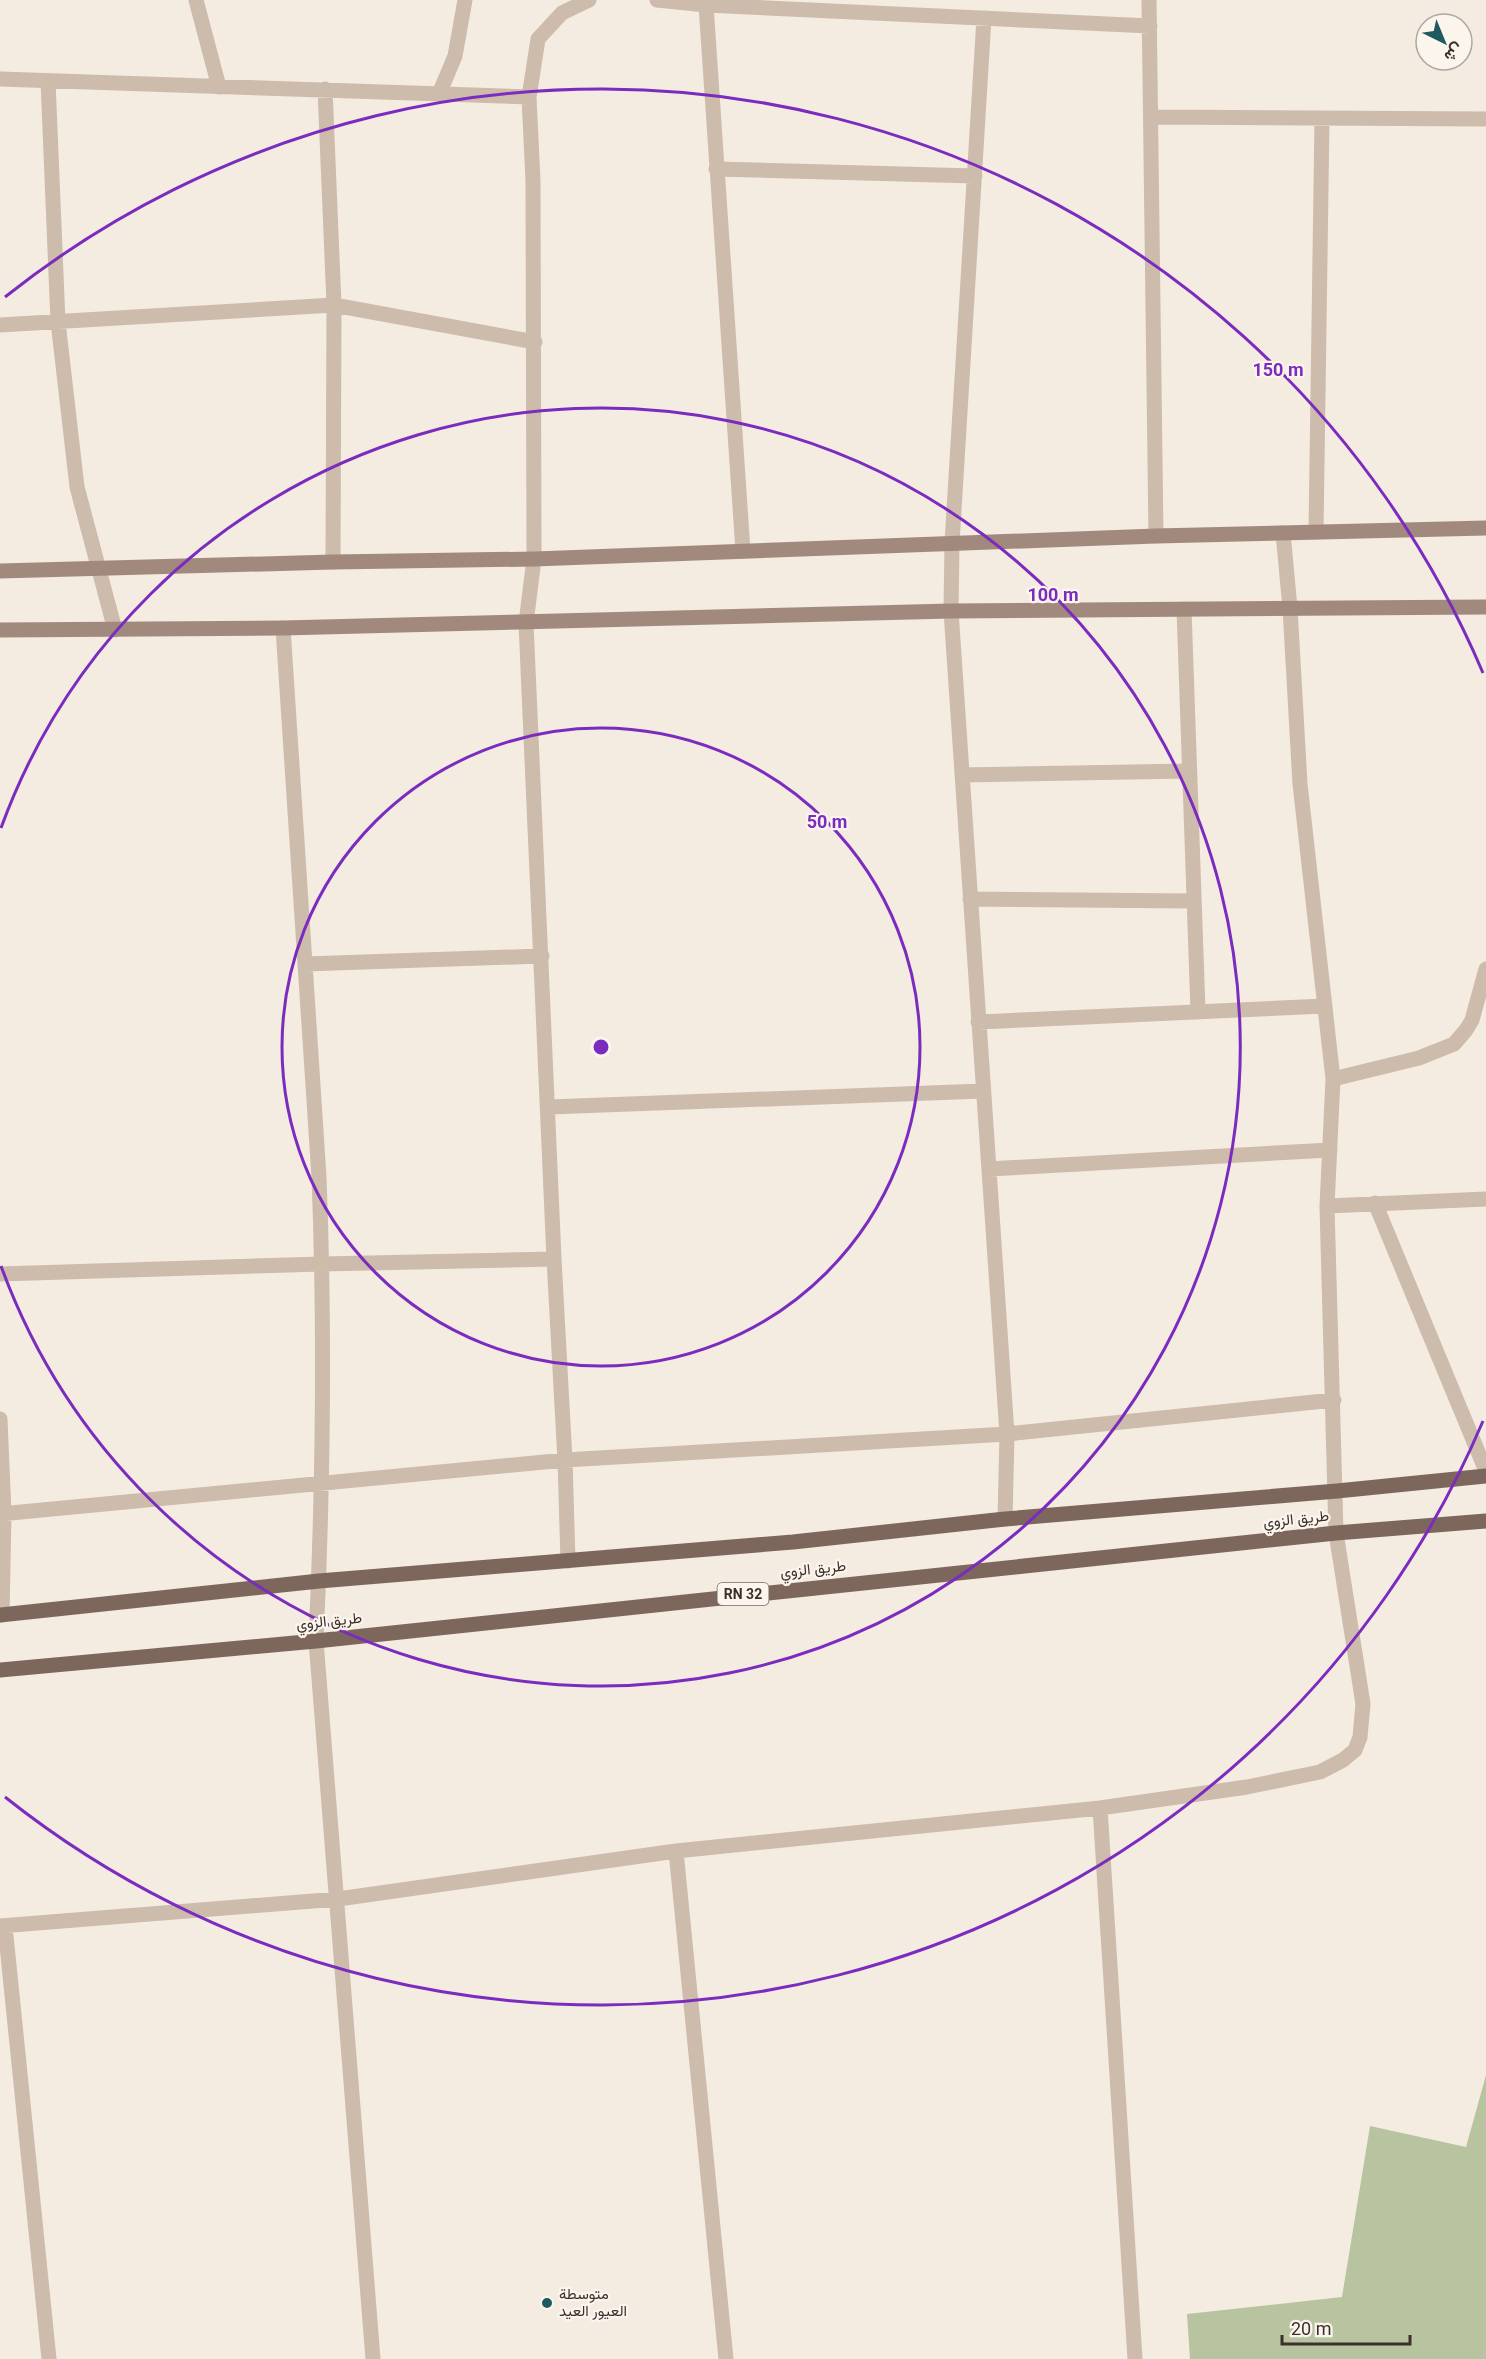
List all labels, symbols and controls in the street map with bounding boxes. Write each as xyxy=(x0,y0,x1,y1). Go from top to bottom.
north arrow xyxy=(1414,12,1474,72)
text: ش xyxy=(1440,39,1467,66)
text: 150 m xyxy=(1252,359,1304,380)
text: 100 m xyxy=(1027,584,1079,605)
text: 50 m xyxy=(807,811,847,832)
centre of rings xyxy=(591,1037,611,1057)
street label: طريق الزوي xyxy=(1262,1507,1330,1535)
street label: طريق الزوي xyxy=(779,1557,847,1585)
road number: RN 32 xyxy=(718,1583,768,1605)
street label: طريق الزوي xyxy=(295,1609,363,1637)
place label: متوسطة العيور العيد xyxy=(559,2285,627,2320)
marker: متوسطة العيور العيد xyxy=(540,2296,554,2310)
scale bar xyxy=(1282,2308,1410,2346)
text: 20 m xyxy=(1291,2318,1331,2339)

